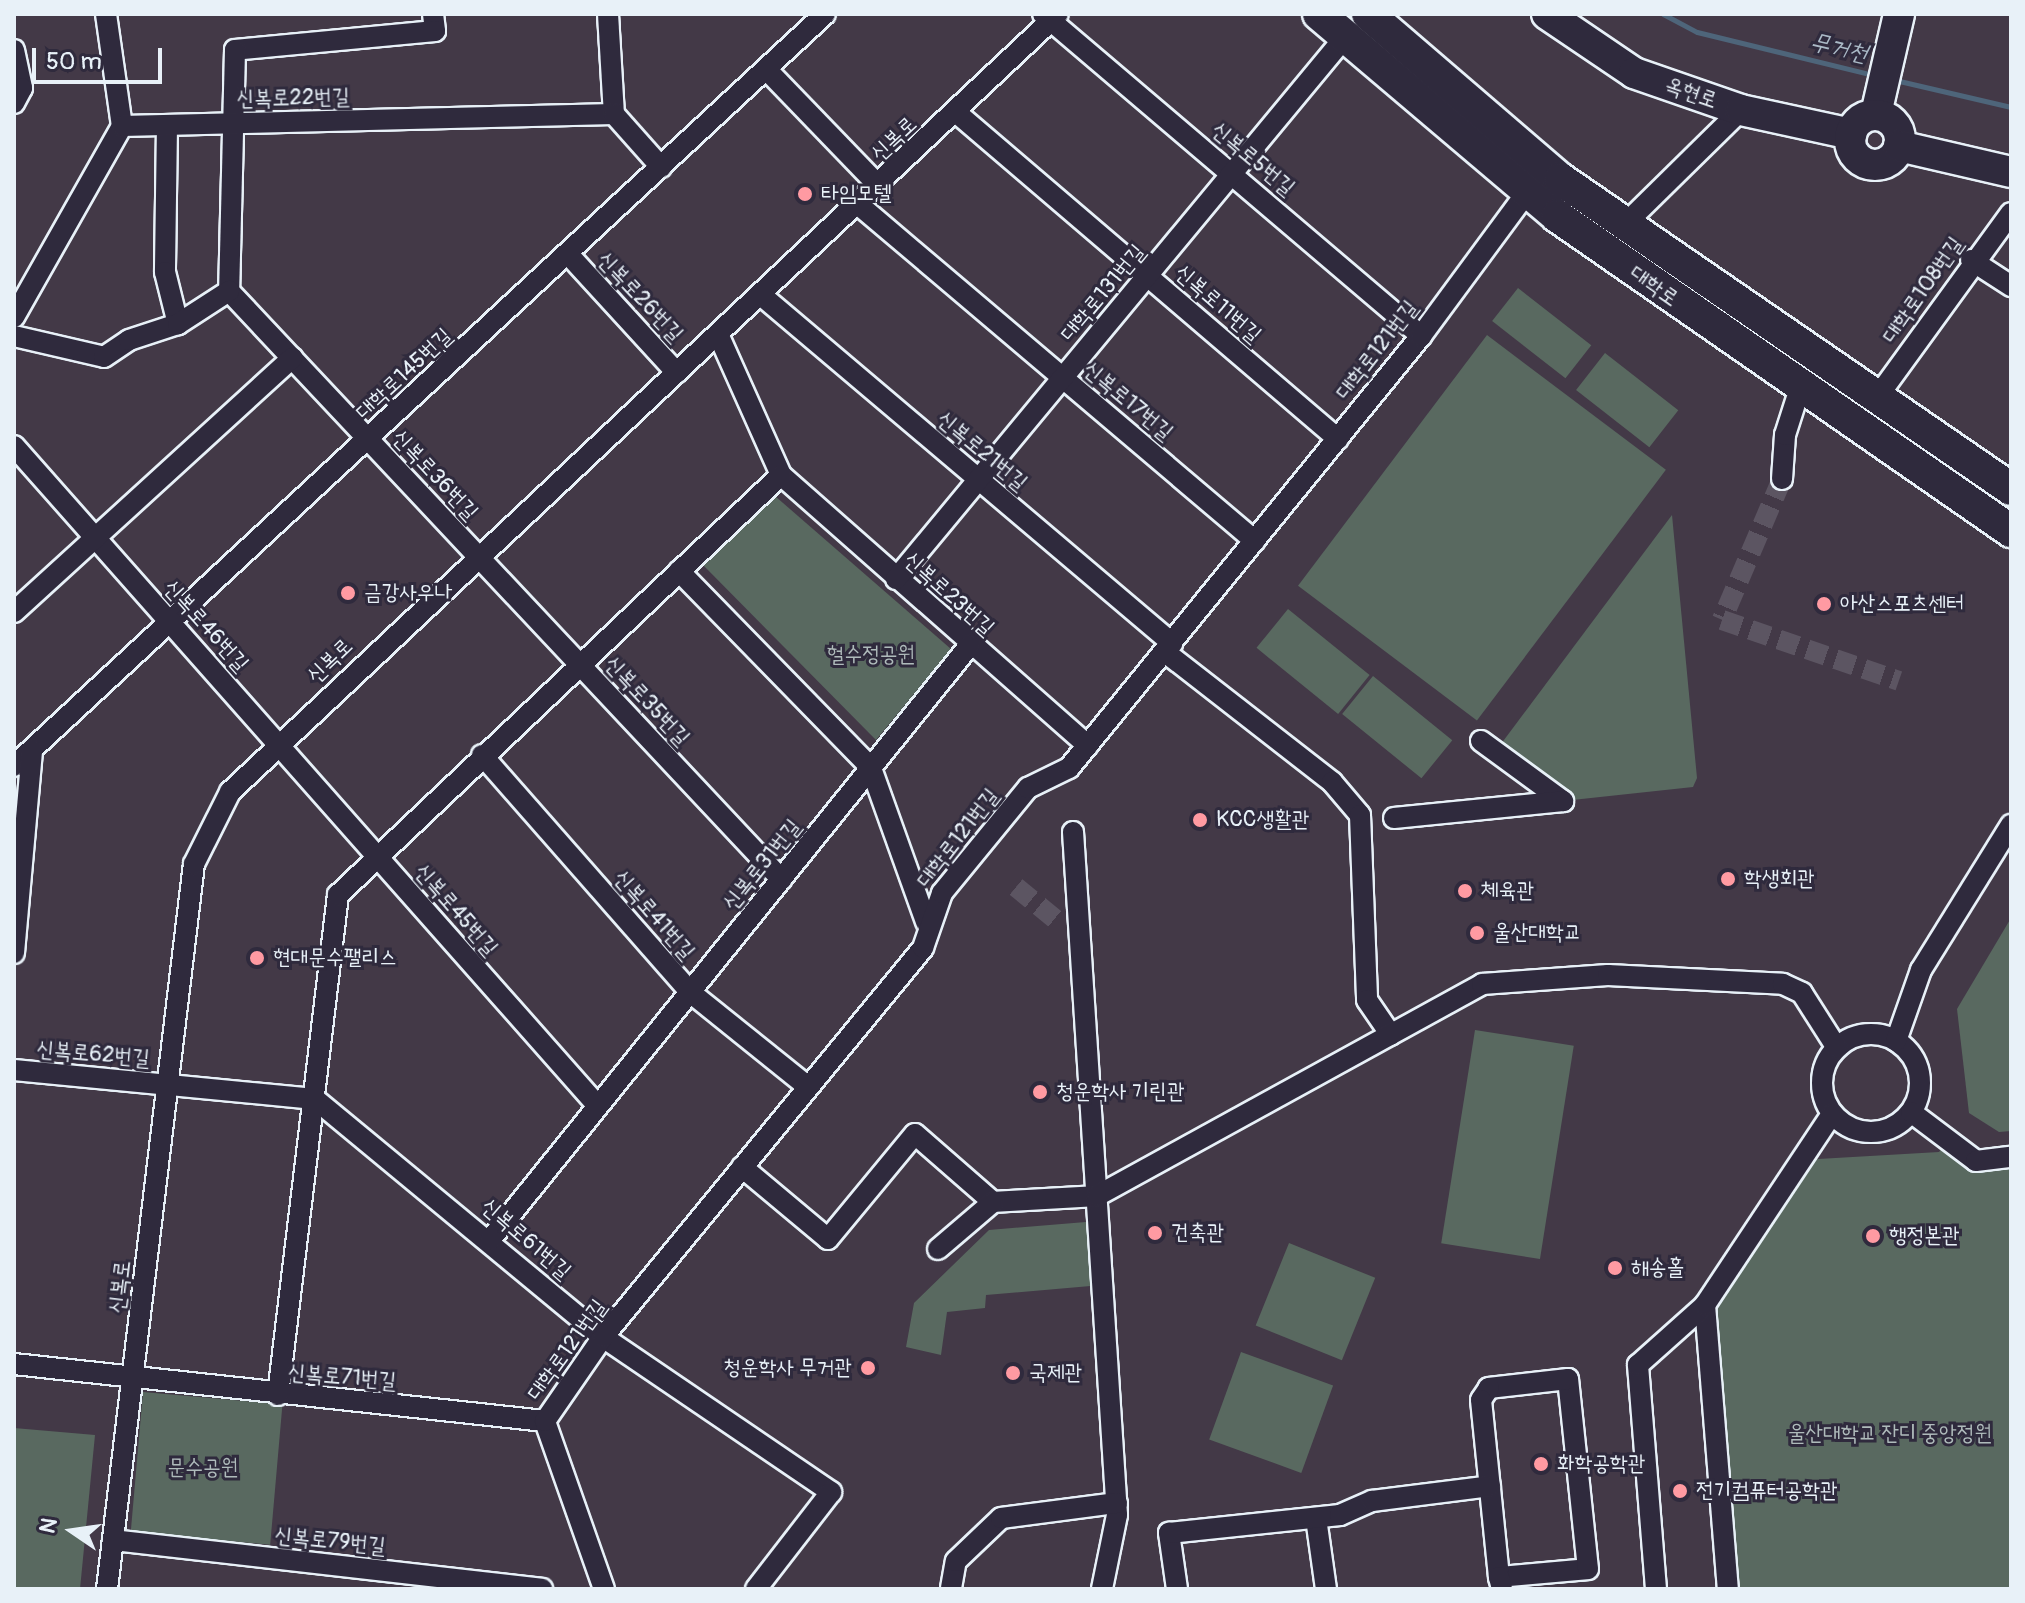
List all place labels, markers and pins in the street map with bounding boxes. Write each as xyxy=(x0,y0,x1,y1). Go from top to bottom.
place label: 타임모텔 xyxy=(821,181,892,207)
marker: 타임모텔 xyxy=(796,185,814,203)
place label: 금강사우나 xyxy=(364,580,453,606)
marker: 금강사우나 xyxy=(339,584,357,602)
place label: 아산스포츠센터 xyxy=(1840,591,1964,617)
marker: 아산스포츠센터 xyxy=(1815,595,1833,613)
place label: KCC생활관 xyxy=(1216,807,1310,833)
marker: KCC생활관 xyxy=(1191,811,1209,829)
place label: 학생회관 xyxy=(1744,866,1815,892)
marker: 학생회관 xyxy=(1719,870,1737,888)
place label: 체육관 xyxy=(1481,878,1534,904)
marker: 체육관 xyxy=(1456,882,1474,900)
place label: 울산대학교 xyxy=(1493,920,1582,946)
marker: 울산대학교 xyxy=(1468,924,1486,942)
place label: 현대문수팰리스 xyxy=(273,945,397,971)
marker: 현대문수팰리스 xyxy=(248,949,266,967)
place label: 청운학사 기린관 xyxy=(1056,1079,1185,1105)
marker: 청운학사 기린관 xyxy=(1031,1083,1049,1101)
place label: 건축관 xyxy=(1171,1220,1224,1246)
place label: 행정본관 xyxy=(1889,1223,1960,1249)
marker: 건축관 xyxy=(1146,1224,1164,1242)
marker: 행정본관 xyxy=(1864,1227,1882,1245)
place label: 해송홀 xyxy=(1631,1255,1684,1281)
marker: 해송홀 xyxy=(1606,1259,1624,1277)
place label: 청운학사 무거관 xyxy=(723,1355,852,1381)
marker: 청운학사 무거관 xyxy=(859,1359,877,1377)
place label: 국제관 xyxy=(1029,1360,1082,1386)
marker: 국제관 xyxy=(1004,1364,1022,1382)
place label: 화학공학관 xyxy=(1557,1451,1646,1477)
marker: 화학공학관 xyxy=(1532,1455,1550,1473)
place label: 전기컴퓨터공학관 xyxy=(1696,1478,1838,1504)
marker: 전기컴퓨터공학관 xyxy=(1671,1482,1689,1500)

